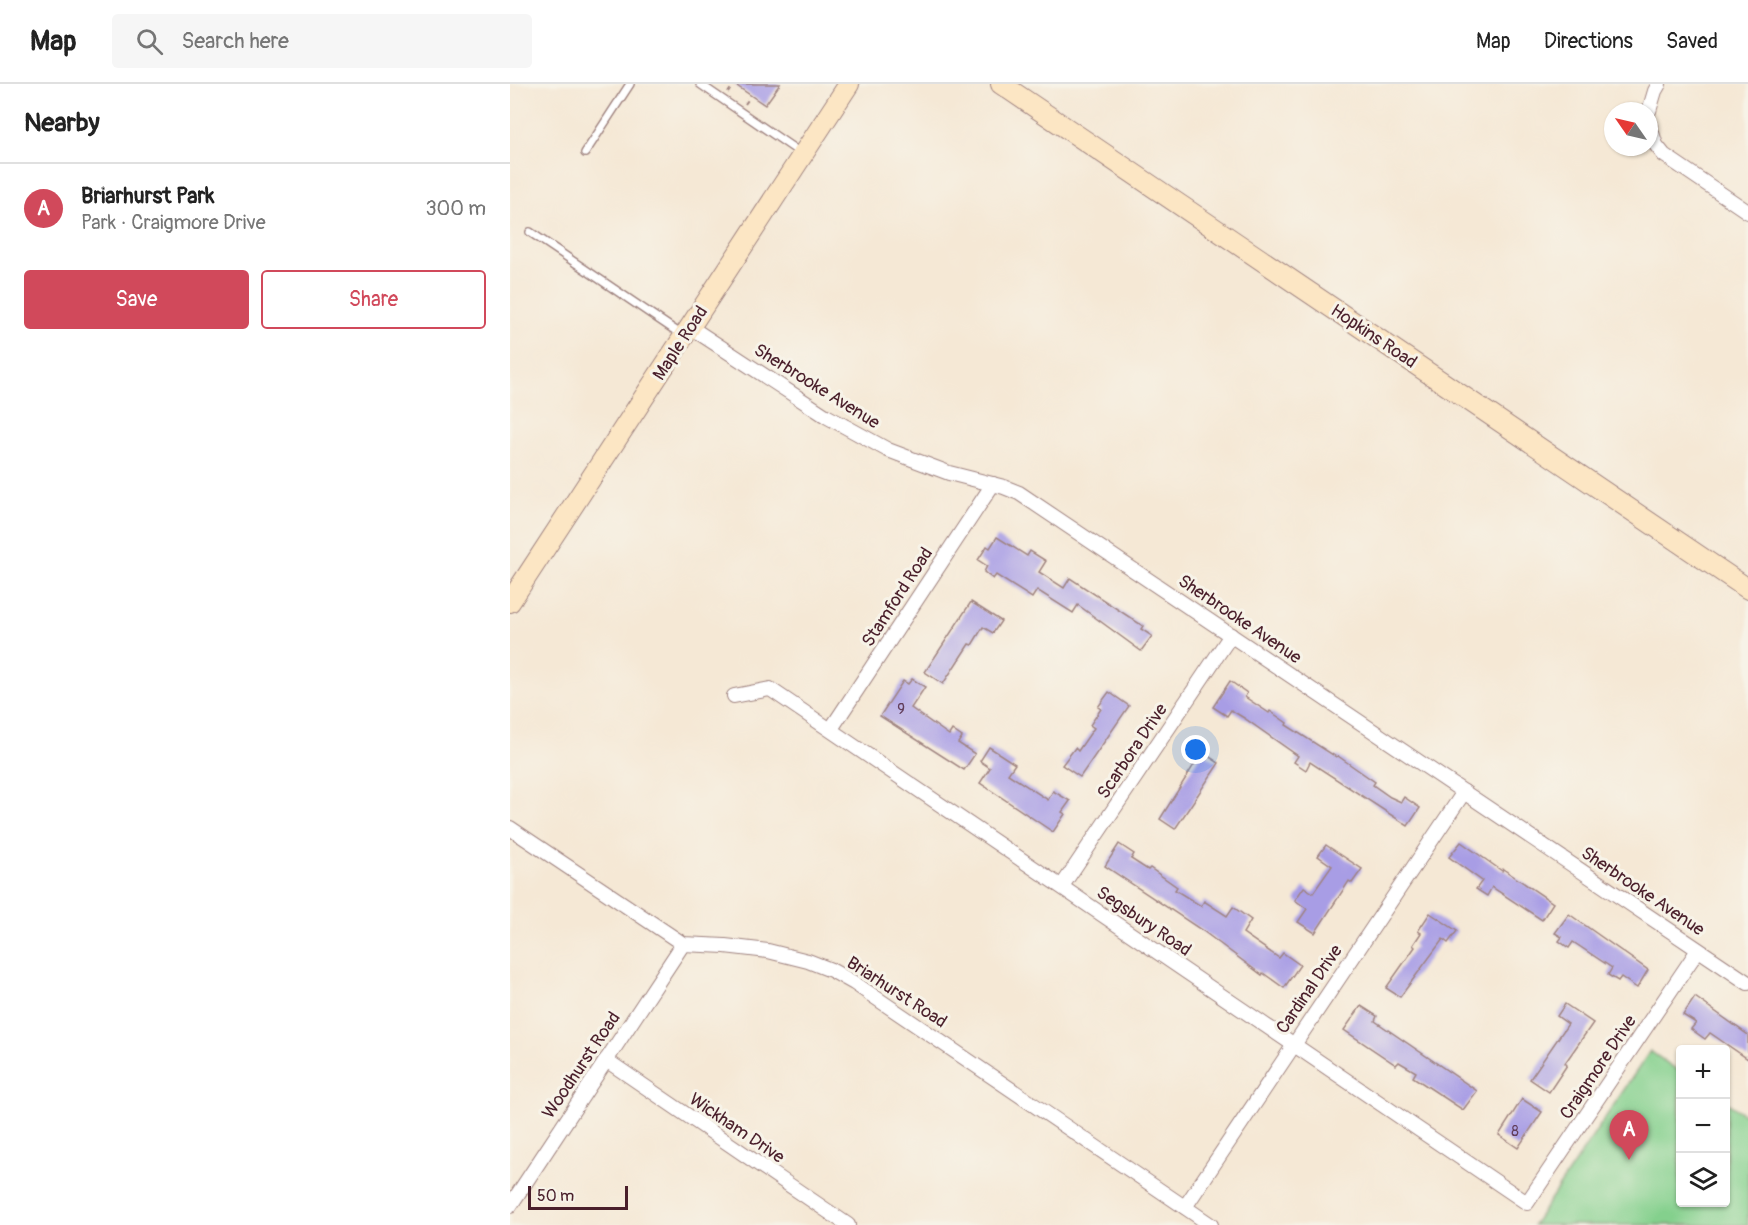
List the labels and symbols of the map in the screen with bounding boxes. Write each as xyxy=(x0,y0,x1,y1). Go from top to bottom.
north arrow xyxy=(1604,102,1658,156)
street label: Hopkins Road xyxy=(1326,299,1421,374)
street label: Maple Road xyxy=(648,302,713,385)
street label: Sherbrooke Avenue xyxy=(750,338,884,434)
street label: Stamford Road xyxy=(857,543,938,651)
street label: Sherbrooke Avenue xyxy=(1174,570,1306,669)
street label: Scarbora Drive xyxy=(1092,699,1173,803)
house number: 9 xyxy=(897,700,905,719)
your location xyxy=(1181,735,1210,764)
street label: Sherbrooke Avenue xyxy=(1577,842,1709,941)
street label: Segsbury Road xyxy=(1092,881,1196,962)
street label: Cardinal Drive xyxy=(1271,940,1348,1038)
street label: Briarhurst Road xyxy=(842,951,951,1033)
street label: Woodhurst Road xyxy=(537,1007,626,1123)
street label: Craigmore Drive xyxy=(1555,1011,1642,1124)
street label: Wickham Drive xyxy=(685,1088,789,1169)
pin: A xyxy=(1610,1110,1648,1160)
house number: 8 xyxy=(1511,1122,1519,1141)
scale bar xyxy=(528,1183,628,1210)

